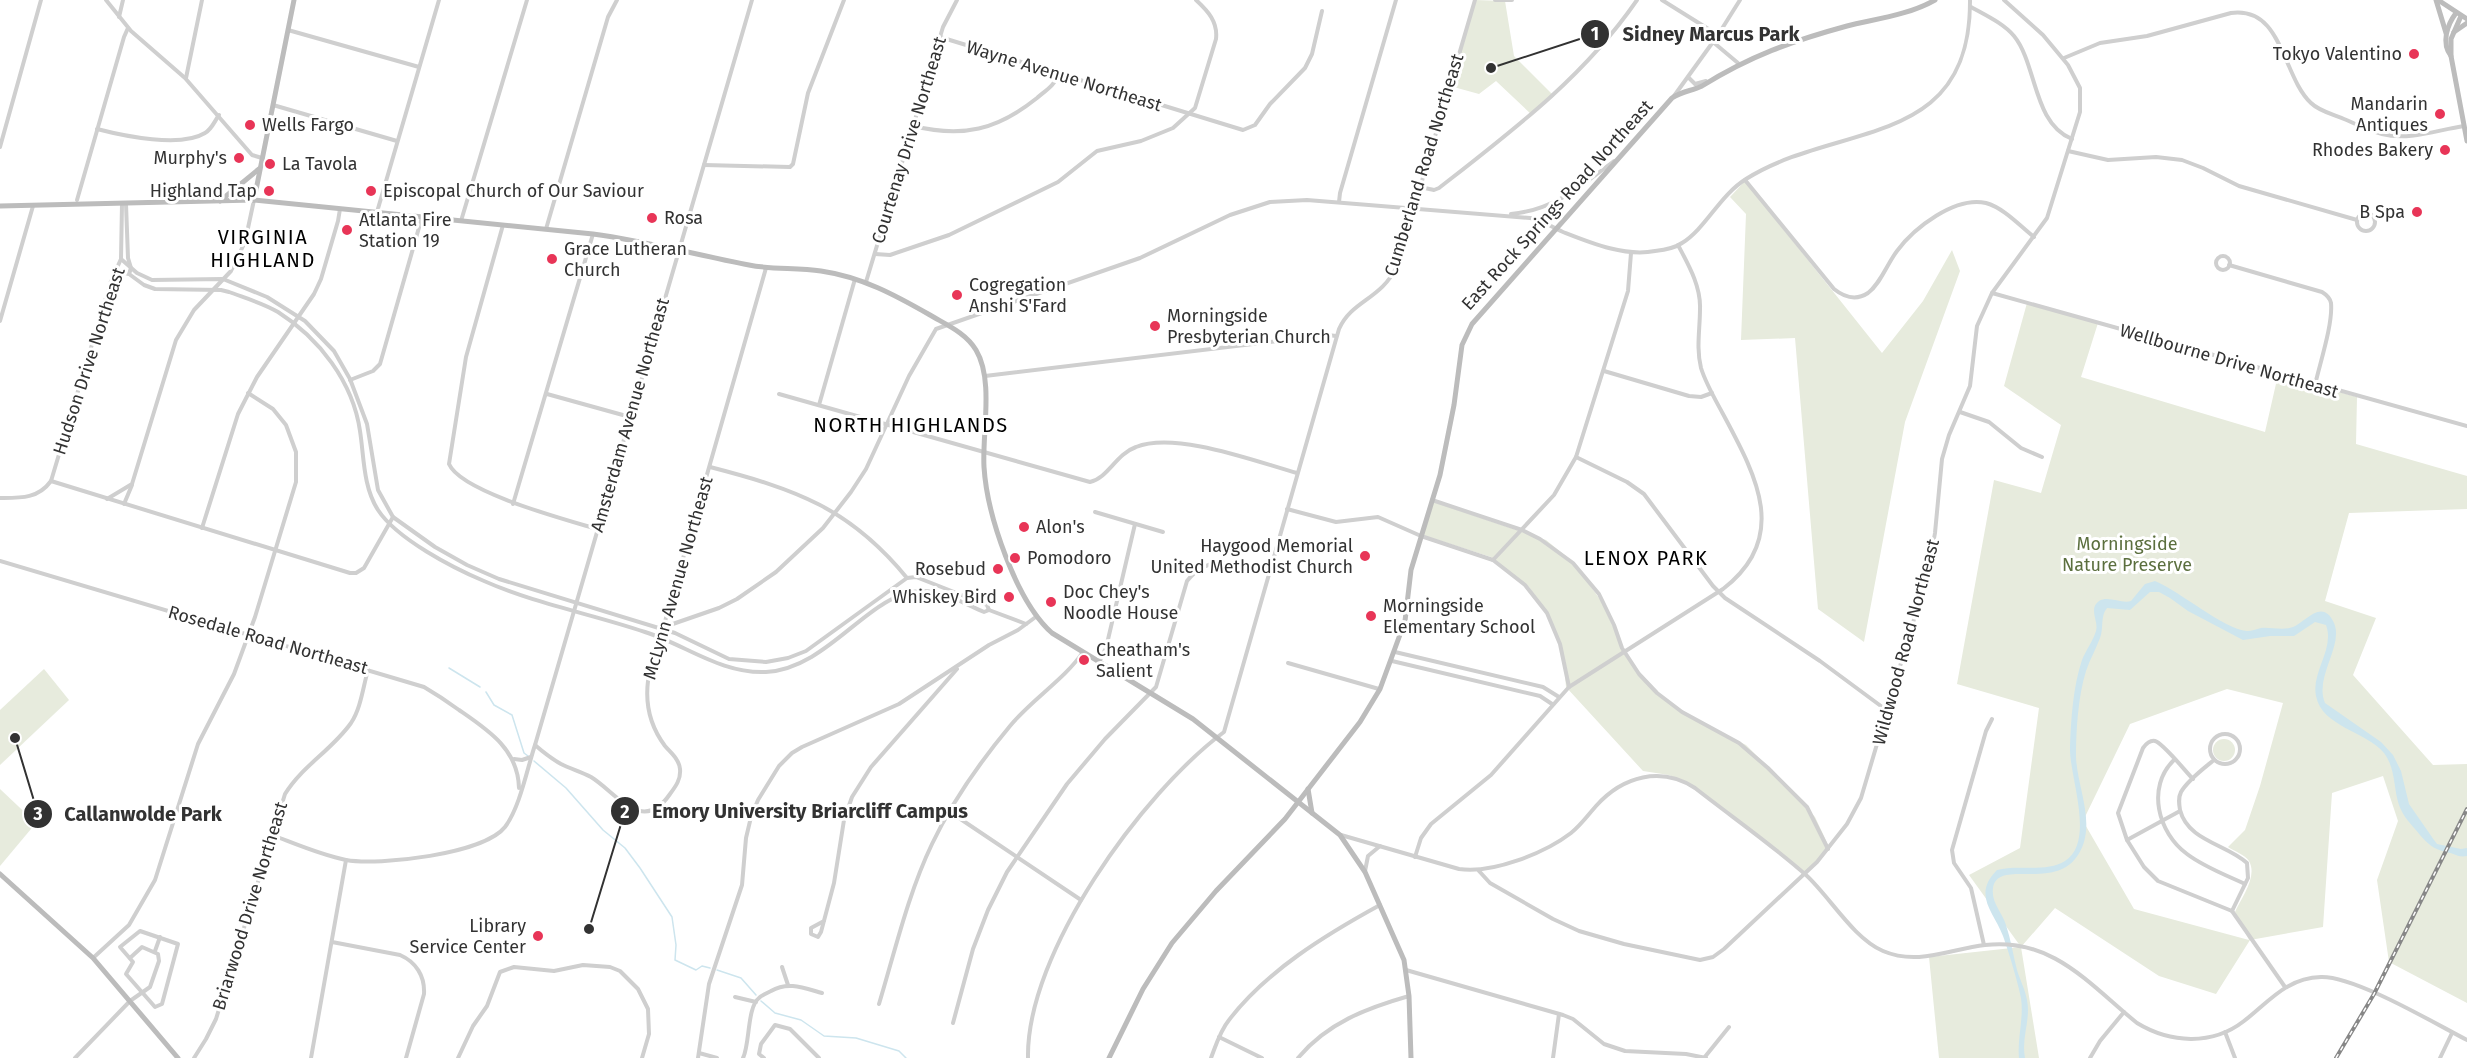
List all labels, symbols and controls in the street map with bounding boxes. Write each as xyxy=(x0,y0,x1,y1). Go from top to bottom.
callout: Sidney Marcus Park xyxy=(1580,15,1811,53)
text: Sidney Marcus Park xyxy=(1623,22,1800,46)
text: 1 xyxy=(1591,23,1599,45)
street label: Courtenay Drive Northeast xyxy=(867,33,951,246)
street label: Wayne Avenue Northeast xyxy=(964,36,1165,116)
place label: Tokyo Valentino xyxy=(2273,43,2402,65)
marker: Tokyo Valentino xyxy=(2407,47,2421,61)
street label: Cumberland Road Northeast xyxy=(1380,51,1468,279)
place label: Mandarin Antiques xyxy=(2351,93,2428,136)
street label: East Rock Springs Road Northeast xyxy=(1457,95,1658,315)
marker: Mandarin Antiques xyxy=(2433,107,2447,121)
place label: Wells Fargo xyxy=(262,114,354,136)
marker: Wells Fargo xyxy=(243,118,257,132)
place label: Rhodes Bakery xyxy=(2312,139,2433,161)
marker: Rhodes Bakery xyxy=(2438,143,2452,157)
place label: Murphy's xyxy=(153,147,227,169)
marker: Murphy's xyxy=(232,151,246,165)
place label: La Tavola xyxy=(282,153,358,175)
marker: La Tavola xyxy=(263,157,277,171)
place label: Highland Tap xyxy=(150,180,257,202)
place label: Episcopal Church of Our Saviour xyxy=(383,180,644,202)
marker: Highland Tap xyxy=(262,184,276,198)
marker: Episcopal Church of Our Saviour xyxy=(364,184,378,198)
place label: B Spa xyxy=(2359,201,2405,223)
marker: B Spa xyxy=(2410,205,2424,219)
place label: Rosa xyxy=(664,207,703,229)
place label: Atlanta Fire Station 19 xyxy=(359,209,452,252)
marker: Rosa xyxy=(645,211,659,225)
marker: Atlanta Fire Station 19 xyxy=(340,223,354,237)
district label: VIRGINIA HIGHLAND xyxy=(210,225,316,272)
place label: Grace Lutheran Church xyxy=(564,238,687,281)
marker: Grace Lutheran Church xyxy=(545,252,559,266)
street label: Hudson Drive Northeast xyxy=(48,264,130,457)
place label: Cogregation Anshi S'Fard xyxy=(969,274,1067,317)
marker: Cogregation Anshi S'Fard xyxy=(950,288,964,302)
street label: Amsterdam Avenue Northeast xyxy=(586,295,674,535)
place label: Morningside Presbyterian Church xyxy=(1167,305,1331,348)
marker: Morningside Presbyterian Church xyxy=(1148,319,1162,333)
street label: Wellbourne Drive Northeast xyxy=(2117,319,2341,403)
district label: NORTH HIGHLANDS xyxy=(813,413,1009,437)
street label: McLynn Avenue Northeast xyxy=(638,473,718,682)
place label: Alon's xyxy=(1036,516,1085,538)
marker: Alon's xyxy=(1017,520,1031,534)
park label: Morningside Nature Preserve xyxy=(2062,533,2192,576)
place label: Haygood Memorial United Methodist Church xyxy=(1151,535,1353,578)
street label: Wildwood Road Northeast xyxy=(1868,536,1944,748)
district label: LENOX PARK xyxy=(1584,546,1708,570)
place label: Pomodoro xyxy=(1027,547,1112,569)
marker: Haygood Memorial United Methodist Church xyxy=(1358,549,1372,563)
marker: Pomodoro xyxy=(1008,551,1022,565)
place label: Rosebud xyxy=(915,558,986,580)
marker: Rosebud xyxy=(991,562,1005,576)
place label: Doc Chey's Noodle House xyxy=(1063,581,1178,624)
place label: Whiskey Bird xyxy=(892,586,997,608)
marker: Whiskey Bird xyxy=(1002,590,1016,604)
marker: Doc Chey's Noodle House xyxy=(1044,595,1058,609)
place label: Morningside Elementary School xyxy=(1383,595,1535,638)
street label: Rosedale Road Northeast xyxy=(166,601,371,679)
marker: Morningside Elementary School xyxy=(1364,609,1378,623)
place label: Cheatham's Salient xyxy=(1096,639,1190,682)
marker: Cheatham's Salient xyxy=(1077,653,1091,667)
callout: Emory University Briarcliff Campus xyxy=(610,792,980,830)
callout: Callanwolde Park xyxy=(23,795,234,833)
street label: Briarwood Drive Northeast xyxy=(208,799,292,1013)
text: Emory University Briarcliff Campus xyxy=(652,799,968,823)
text: 2 xyxy=(620,801,630,823)
text: Callanwolde Park xyxy=(64,802,223,826)
text: 3 xyxy=(32,803,43,825)
place label: Library Service Center xyxy=(410,915,526,958)
marker: Library Service Center xyxy=(531,929,545,943)

